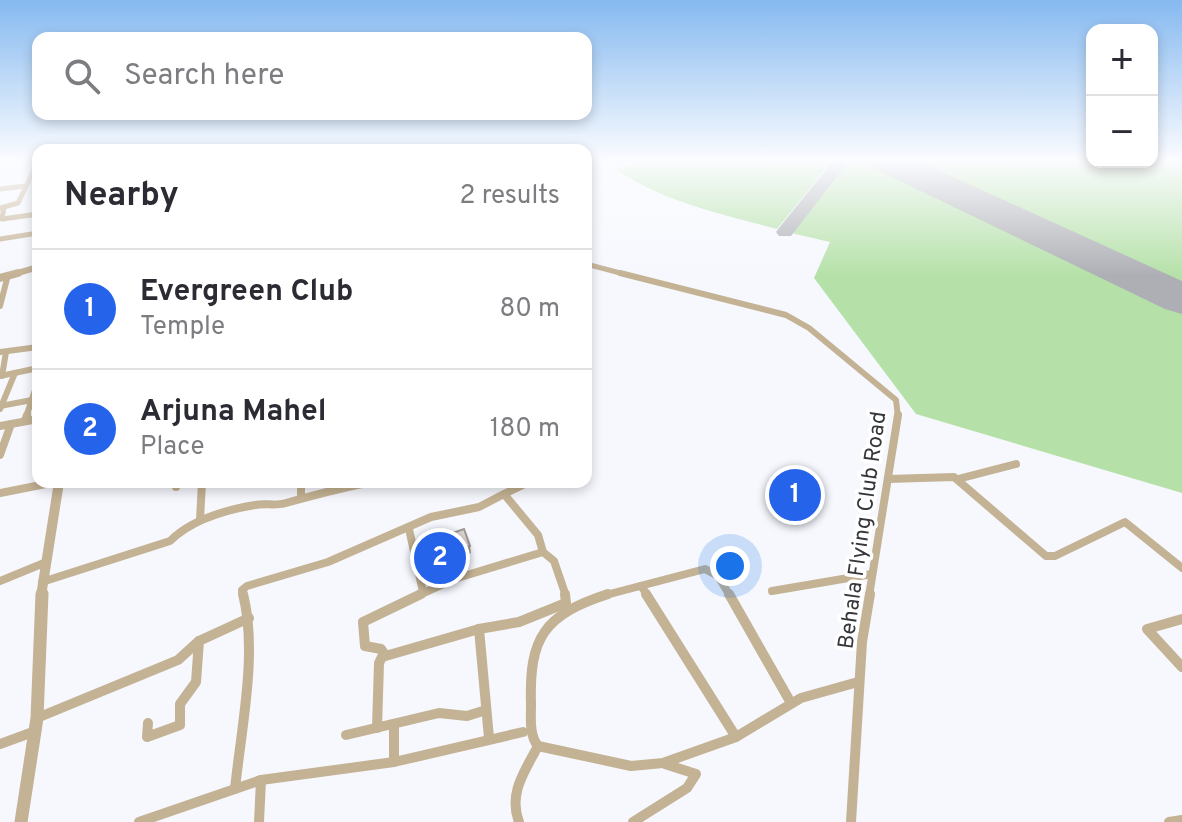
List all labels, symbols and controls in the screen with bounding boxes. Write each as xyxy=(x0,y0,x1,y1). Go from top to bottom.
map controls xyxy=(1086,24,1158,168)
button: + xyxy=(1086,24,1158,96)
search box xyxy=(32,32,592,120)
icon: search xyxy=(60,54,104,98)
text: Search here xyxy=(124,58,284,95)
button: − xyxy=(1086,96,1158,168)
text: Nearby xyxy=(64,175,179,218)
text: 2 results xyxy=(460,180,560,213)
text: Evergreen Club xyxy=(140,274,353,311)
text: 1 xyxy=(85,293,95,326)
text: 80 m xyxy=(500,293,560,326)
text: Temple xyxy=(140,311,225,344)
text: Arjuna Mahel xyxy=(140,394,327,431)
street label: Behala Flying Club Road xyxy=(833,410,894,651)
text: 2 xyxy=(82,413,98,446)
text: 180 m xyxy=(490,413,560,446)
text: Place xyxy=(140,431,204,464)
pin: 1 xyxy=(769,465,821,525)
pin: 2 xyxy=(414,528,466,588)
your location xyxy=(710,546,750,586)

